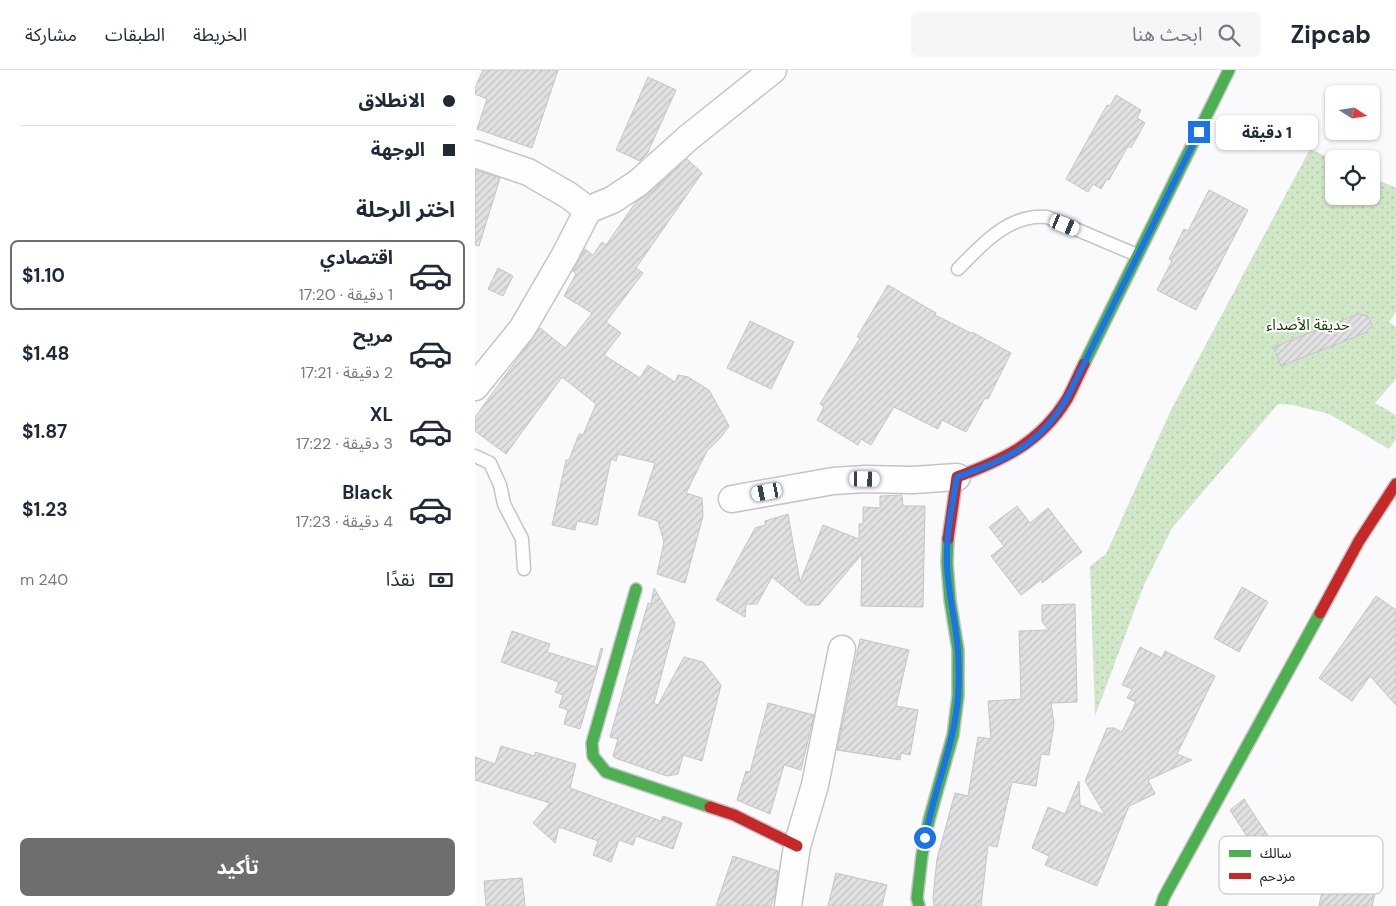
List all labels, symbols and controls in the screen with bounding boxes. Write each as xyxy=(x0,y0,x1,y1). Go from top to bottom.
search box xyxy=(911,12,1261,57)
text: Zipcab xyxy=(1291,19,1371,50)
icon: search xyxy=(1215,21,1243,49)
text: ابحث هنا xyxy=(1132,22,1203,47)
text: مشاركة xyxy=(25,23,77,47)
text: الطبقات xyxy=(105,23,165,47)
text: الخريطة xyxy=(193,23,247,47)
north arrow xyxy=(1325,85,1380,140)
map controls xyxy=(1325,85,1380,205)
text: الانطلاق xyxy=(359,88,425,113)
callout: 1 دقيقة xyxy=(1217,114,1319,150)
route end xyxy=(1188,121,1210,143)
text: 1 دقيقة xyxy=(1242,122,1292,143)
text: الوجهة xyxy=(371,137,425,162)
button: locate xyxy=(1325,150,1380,205)
text: اختر الرحلة xyxy=(356,195,455,224)
car xyxy=(1048,212,1081,238)
text: اقتصادي xyxy=(320,245,393,270)
icon: car xyxy=(408,253,453,298)
text: $1.10 xyxy=(22,263,65,288)
text: 1 دقيقة · 17:20 xyxy=(299,284,393,305)
park label: حديقة الأصداء xyxy=(1266,315,1350,335)
text: مريح xyxy=(353,323,393,348)
icon: car xyxy=(408,331,453,376)
text: $1.48 xyxy=(22,341,70,366)
text: 2 دقيقة · 17:21 xyxy=(300,362,393,383)
text: XL xyxy=(370,402,393,427)
icon: car xyxy=(408,409,453,454)
text: $1.87 xyxy=(22,419,67,444)
text: 3 دقيقة · 17:22 xyxy=(296,433,393,454)
car xyxy=(849,471,880,487)
text: Black xyxy=(342,480,393,505)
car xyxy=(750,482,783,502)
icon: car xyxy=(408,487,453,532)
text: $1.23 xyxy=(22,497,68,522)
text: 4 دقيقة · 17:23 xyxy=(295,511,393,532)
icon: cash xyxy=(427,566,455,594)
text: نقدًا xyxy=(386,567,415,592)
text: 240 m xyxy=(20,569,68,590)
route start xyxy=(914,827,936,849)
legend xyxy=(1219,836,1383,894)
button: تأكيد xyxy=(20,838,455,896)
text: سالك xyxy=(1260,844,1292,862)
text: مزدحم xyxy=(1260,867,1295,887)

